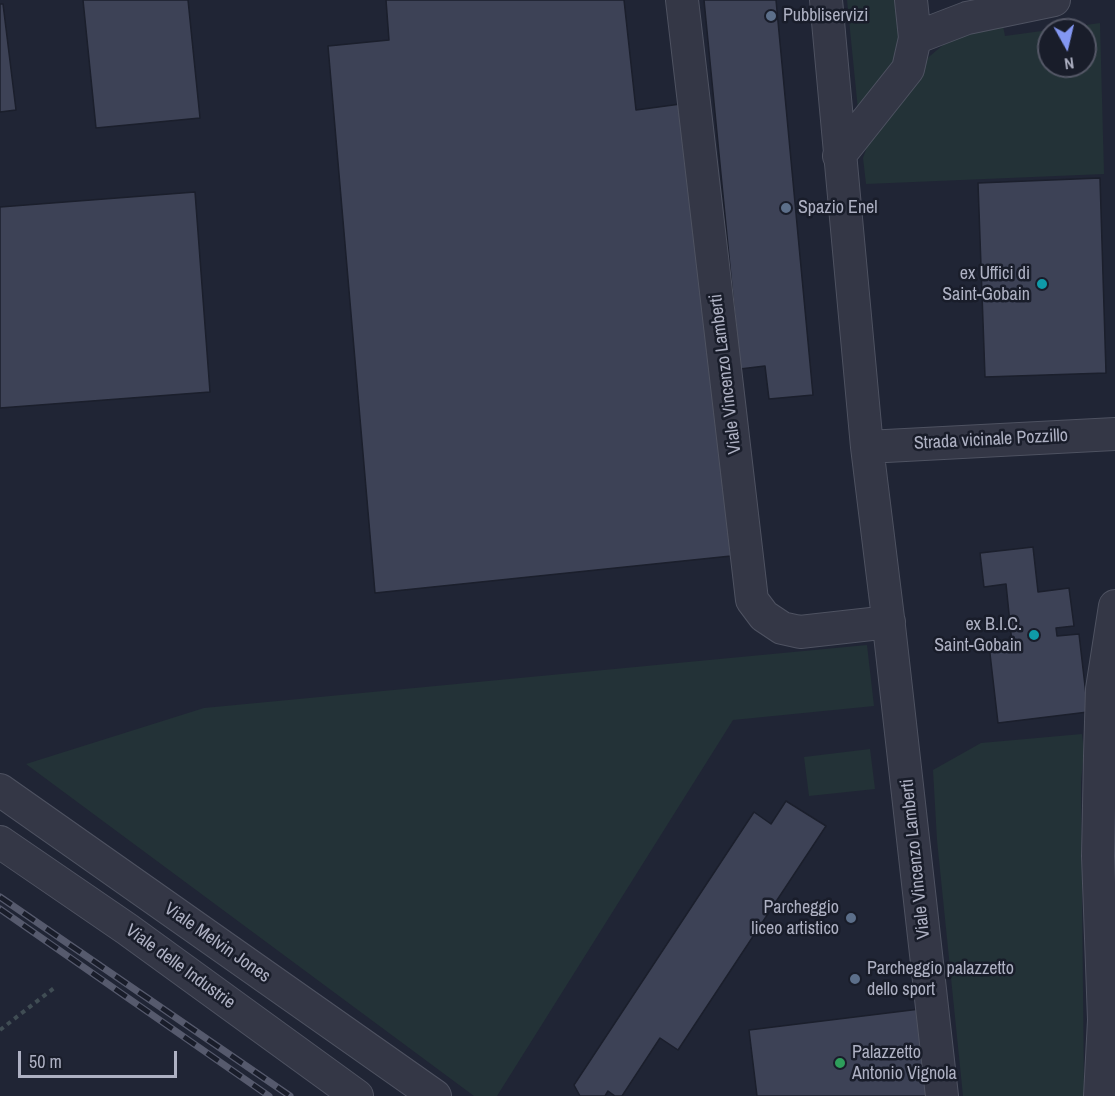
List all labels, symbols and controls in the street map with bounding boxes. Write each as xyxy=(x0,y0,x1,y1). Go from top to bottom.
place label: Pubbliservizi xyxy=(783,5,868,27)
marker: Pubbliservizi xyxy=(764,9,778,23)
north arrow xyxy=(1037,18,1097,78)
text: N xyxy=(1063,52,1075,75)
place label: Spazio Enel xyxy=(798,197,878,219)
marker: Spazio Enel xyxy=(779,201,793,215)
place label: ex Uffici di Saint-Gobain xyxy=(942,263,1030,306)
marker: ex Uffici di Saint-Gobain xyxy=(1035,277,1049,291)
street label: Viale Vincenzo Lamberti xyxy=(705,293,747,455)
street label: Strada vicinale Pozzillo xyxy=(913,425,1069,455)
place label: ex B.I.C. Saint-Gobain xyxy=(934,614,1022,656)
marker: ex B.I.C. Saint-Gobain xyxy=(1027,628,1041,642)
street label: Viale Vincenzo Lamberti xyxy=(897,778,935,940)
place label: Parcheggio liceo artistico xyxy=(751,897,839,940)
street label: Viale Melvin Jones xyxy=(160,898,274,988)
marker: Parcheggio liceo artistico xyxy=(844,911,858,925)
street label: Viale delle Industrie xyxy=(121,920,239,1014)
place label: Parcheggio palazzetto dello sport xyxy=(867,958,1014,1000)
marker: Parcheggio palazzetto dello sport xyxy=(848,972,862,986)
scale bar xyxy=(21,1039,180,1077)
place label: Palazzetto Antonio Vignola xyxy=(852,1042,957,1084)
text: 50 m xyxy=(29,1049,62,1074)
marker: Palazzetto Antonio Vignola xyxy=(833,1056,847,1070)

